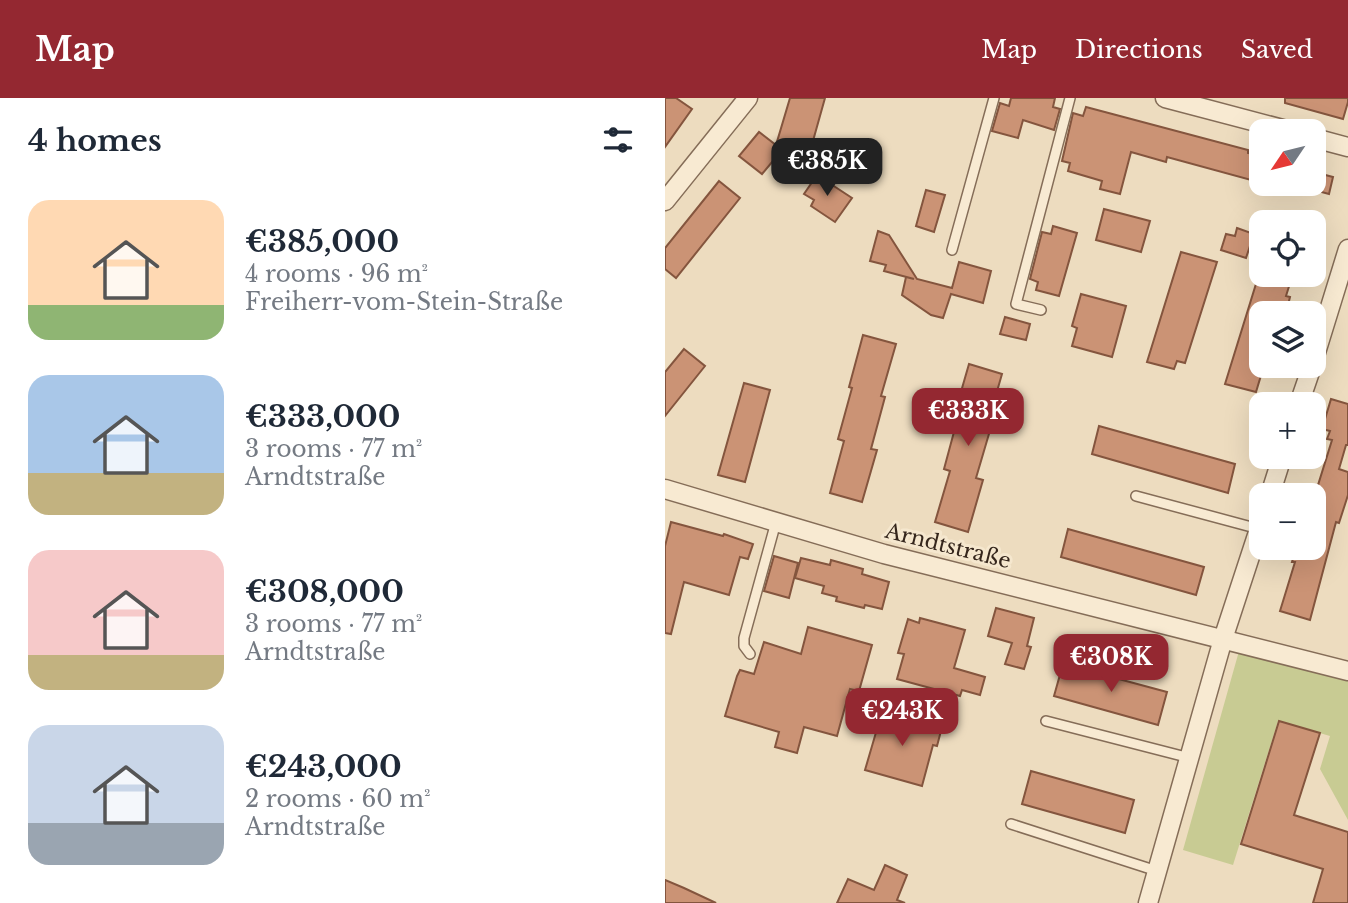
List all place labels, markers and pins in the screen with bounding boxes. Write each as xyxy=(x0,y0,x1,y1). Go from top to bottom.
pin: €385K xyxy=(778,139,876,198)
pin: €333K xyxy=(919,388,1017,448)
pin: €308K xyxy=(1062,634,1160,694)
pin: €243K xyxy=(853,688,951,748)

